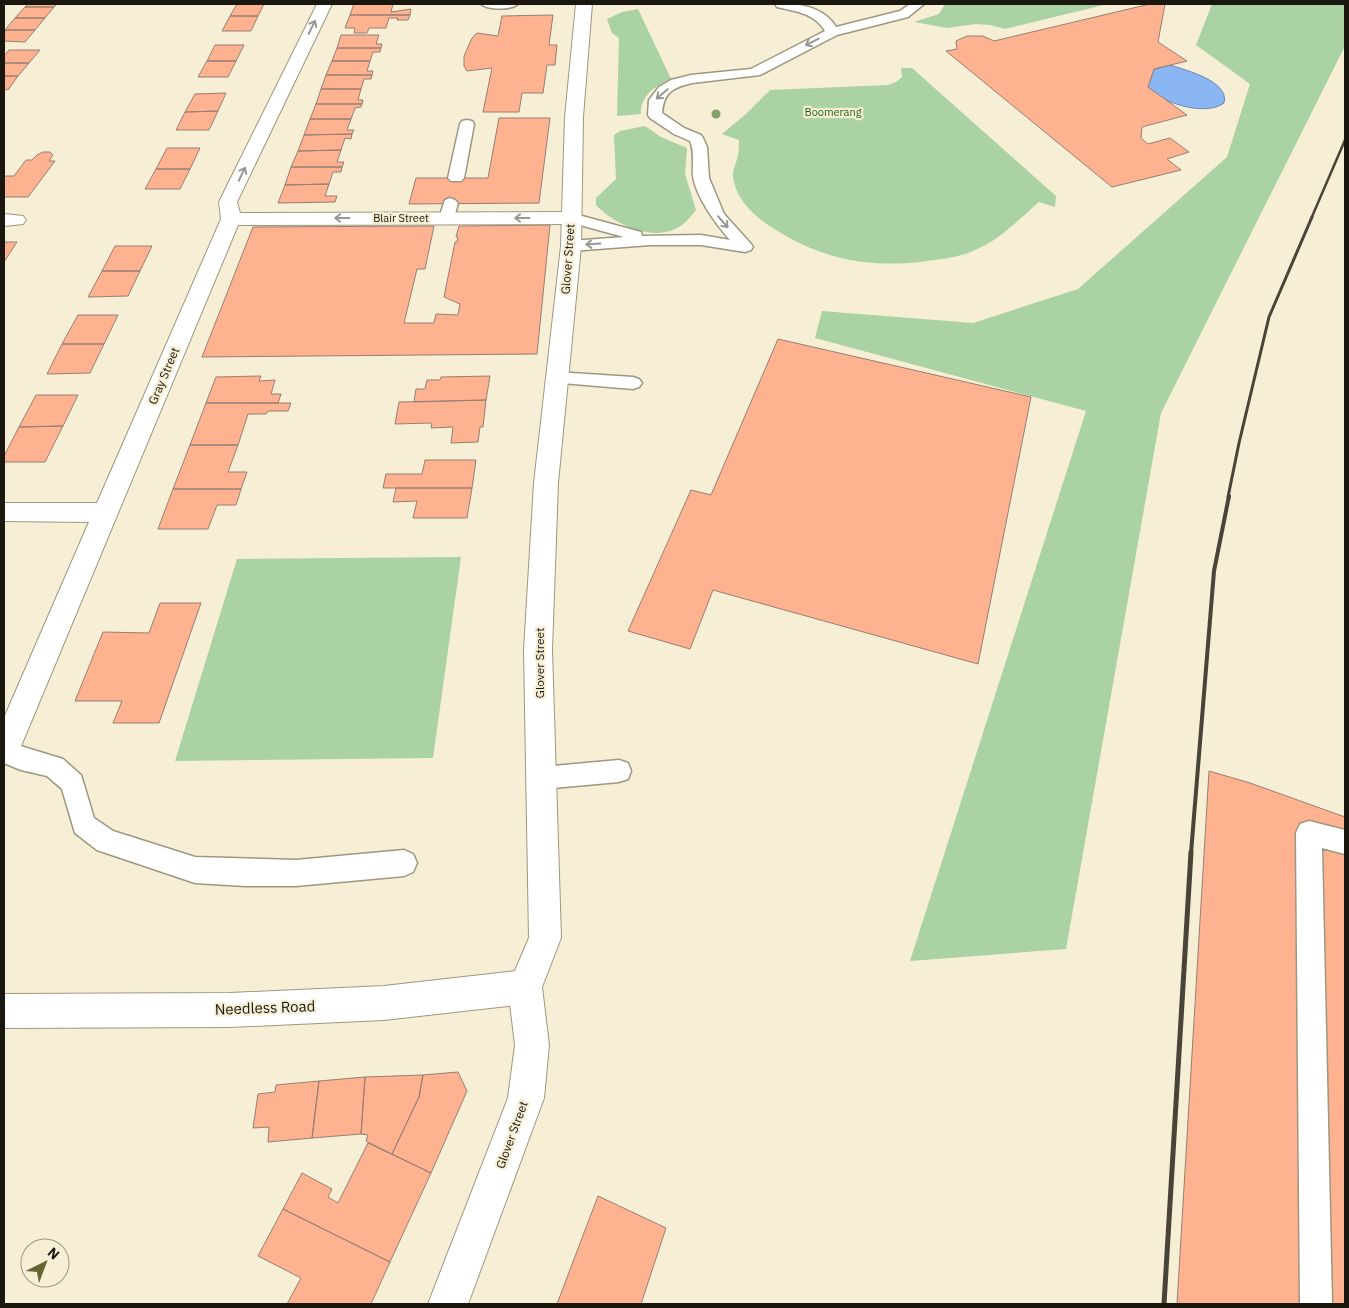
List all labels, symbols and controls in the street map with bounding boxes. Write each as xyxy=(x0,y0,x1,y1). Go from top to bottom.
one-way arrow xyxy=(308,20,318,35)
one-way arrow xyxy=(805,38,820,47)
one-way arrow xyxy=(655,88,668,99)
park label: Boomerang xyxy=(804,105,862,119)
one-way arrow xyxy=(237,166,247,181)
street label: Blair Street xyxy=(373,211,429,225)
one-way arrow xyxy=(335,213,351,223)
one-way arrow xyxy=(515,213,531,223)
one-way arrow xyxy=(717,215,729,228)
street label: Glover Street xyxy=(558,223,577,295)
one-way arrow xyxy=(585,239,601,249)
street label: Gray Street xyxy=(145,345,182,407)
street label: Glover Street xyxy=(532,628,547,698)
street label: Needless Road xyxy=(214,996,316,1019)
street label: Glover Street xyxy=(492,1099,531,1171)
north arrow xyxy=(20,1238,70,1288)
text: N xyxy=(44,1243,63,1263)

